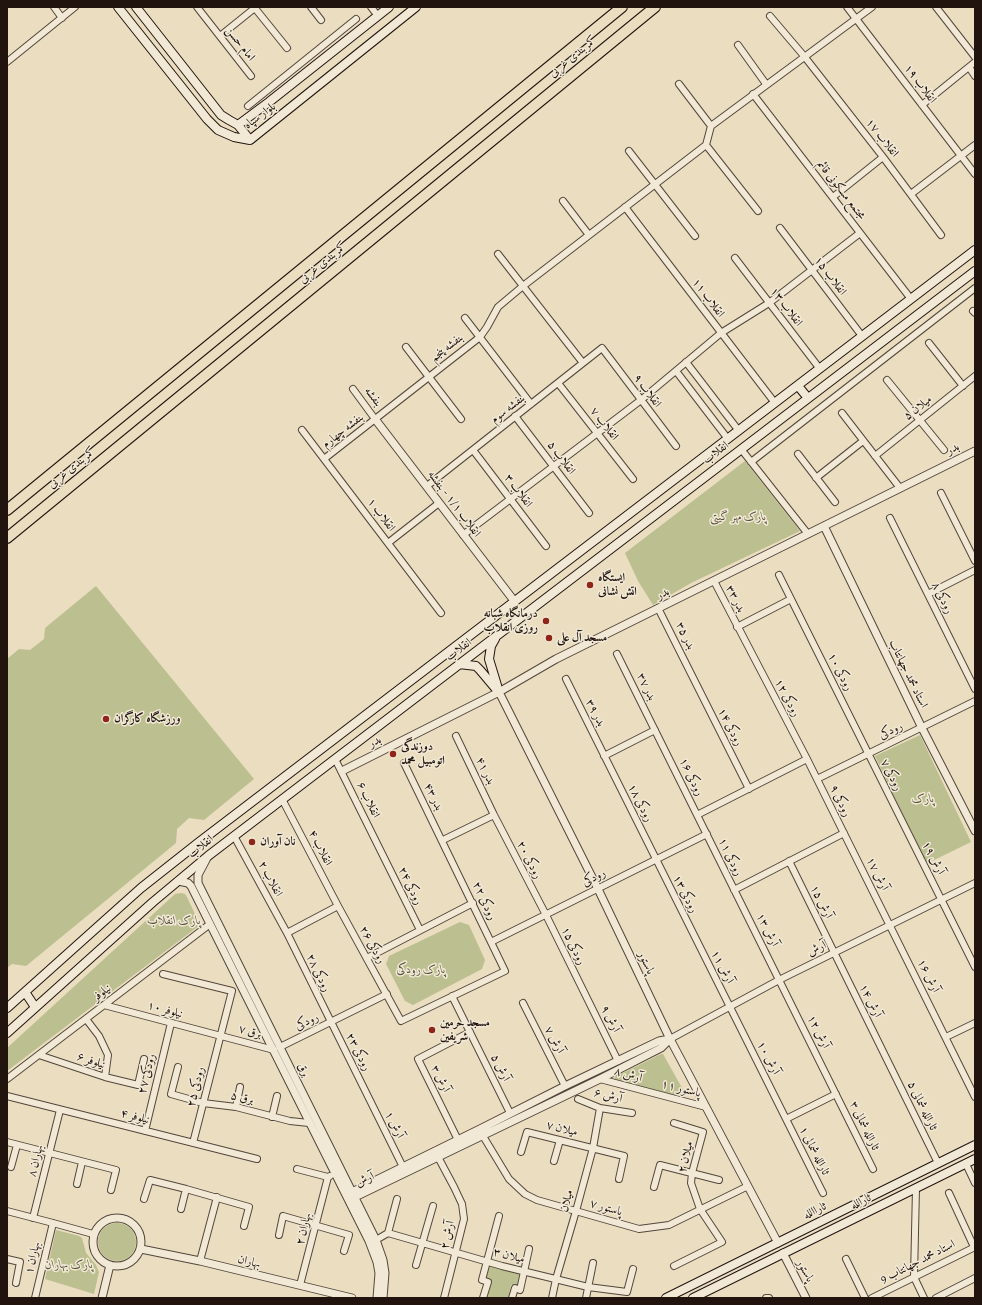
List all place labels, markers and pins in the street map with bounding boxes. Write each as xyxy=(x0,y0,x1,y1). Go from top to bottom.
place label: ایستگاه اتش نشانی xyxy=(598,571,637,599)
marker: ایستگاه اتش نشانی xyxy=(585,580,595,590)
place label: درمانگاه شبانه روزی انقلاب xyxy=(484,607,538,635)
marker: درمانگاه شبانه روزی انقلاب xyxy=(541,616,551,626)
place label: مسجد آل علی xyxy=(557,631,607,645)
marker: مسجد آل علی xyxy=(544,633,554,643)
place label: ورزشگاه کارگران xyxy=(114,712,180,726)
marker: ورزشگاه کارگران xyxy=(101,714,111,724)
place label: دوزندگی اتومبیل محمد xyxy=(401,740,445,768)
marker: دوزندگی اتومبیل محمد xyxy=(388,749,398,759)
place label: نان آوران xyxy=(260,835,296,849)
marker: نان آوران xyxy=(247,837,257,847)
place label: مسجد حرمین شریفین xyxy=(440,1016,490,1044)
marker: مسجد حرمین شریفین xyxy=(427,1025,437,1035)

